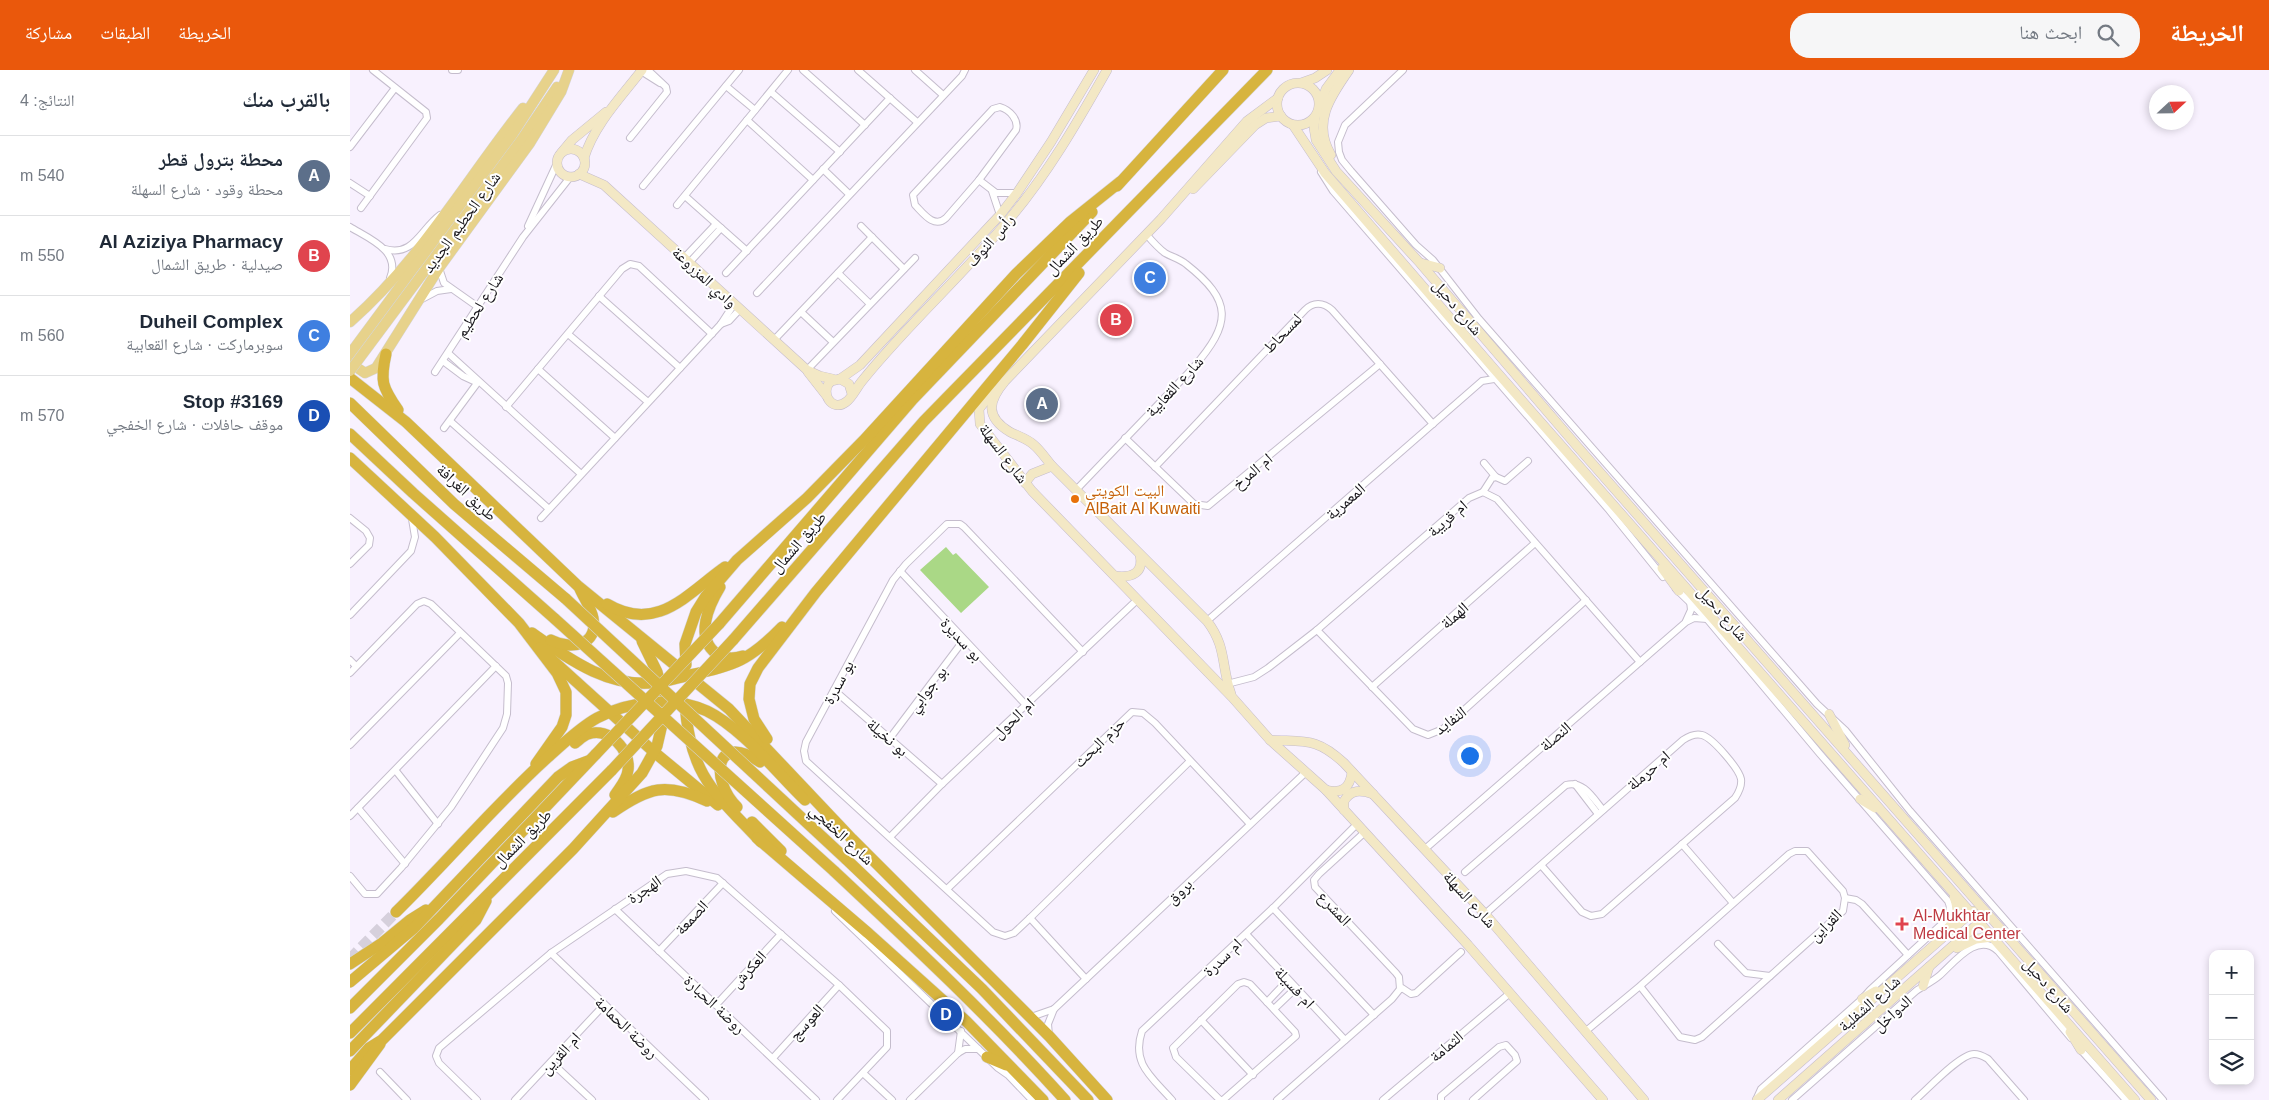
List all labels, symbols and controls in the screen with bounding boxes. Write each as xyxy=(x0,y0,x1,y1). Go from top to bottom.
search box xyxy=(1790,13,2140,58)
text: الخريطة xyxy=(2170,19,2244,46)
icon: search xyxy=(2094,21,2122,49)
text: ابحث هنا xyxy=(2019,22,2082,43)
text: مشاركة xyxy=(25,23,72,43)
text: الطبقات xyxy=(100,23,150,43)
text: الخريطة xyxy=(178,23,231,43)
north arrow xyxy=(2149,85,2194,130)
text: بالقرب منك xyxy=(242,88,330,111)
text: النتائج: 4 xyxy=(20,92,75,109)
text: محطة بترول قطر xyxy=(159,149,283,170)
text: 540 m xyxy=(20,167,64,184)
text: A xyxy=(308,167,320,184)
street label: شارع الحطيم الجديد xyxy=(419,169,505,277)
text: محطة وقود · شارع السهلة xyxy=(131,181,283,198)
street label: رأس النوف xyxy=(963,210,1019,271)
street label: طريق الشمال xyxy=(1042,212,1108,280)
text: Al Aziziya Pharmacy xyxy=(99,231,283,252)
street label: وادي المزروعة xyxy=(666,243,740,314)
text: 550 m xyxy=(20,247,64,264)
text: B xyxy=(308,247,320,264)
text: صيدلية · طريق الشمال xyxy=(151,256,283,273)
pin: C xyxy=(1134,259,1166,297)
street label: شارع لحطيم xyxy=(452,270,508,342)
street label: شارع دحيل xyxy=(1428,276,1486,340)
pin: B xyxy=(1100,301,1132,339)
street label: لمسحاط xyxy=(1260,310,1305,356)
text: Duheil Complex xyxy=(139,311,283,332)
text: 560 m xyxy=(20,327,64,344)
text: C xyxy=(308,327,320,344)
text: سوبرماركت · شارع القعابية xyxy=(126,336,283,353)
street label: شارع القعابية xyxy=(1142,353,1208,421)
pin: A xyxy=(1026,385,1058,423)
text: Stop #3169 xyxy=(183,391,283,412)
text: 570 m xyxy=(20,407,64,424)
text: D xyxy=(308,407,320,424)
text: موقف حافلات · شارع الخفجي xyxy=(106,416,283,433)
street label: شارع السهلة xyxy=(974,420,1031,488)
street label: ام المرخ xyxy=(1229,450,1277,494)
street label: طريق الغرافة xyxy=(432,460,500,526)
street label: المعمرية xyxy=(1322,480,1369,524)
place label: البيت الكويتي AlBait Al Kuwaiti xyxy=(1085,482,1201,517)
marker: البيت الكويتي AlBait Al Kuwaiti xyxy=(1069,493,1081,505)
street label: ام قريبة xyxy=(1424,497,1472,542)
street label: طريق الشمال xyxy=(767,508,831,578)
street label: شارع دحيل xyxy=(1693,583,1751,645)
street label: الهملة xyxy=(1437,599,1472,633)
street label: بو سديرة xyxy=(937,614,986,665)
street label: بو سدرة xyxy=(820,657,858,708)
street label: بو جوابي xyxy=(905,663,953,718)
street label: ام الحول xyxy=(989,695,1039,743)
street label: النفايد xyxy=(1431,703,1470,738)
street label: حزم البحث xyxy=(1070,714,1130,772)
street label: بو نخيلة xyxy=(863,715,911,760)
street label: النصلة xyxy=(1536,718,1574,754)
your location xyxy=(1457,743,1483,769)
street label: ام حرملة xyxy=(1623,747,1675,795)
street label: شارع الخفجي xyxy=(804,801,877,871)
street label: طريق الشمال xyxy=(490,806,556,872)
street label: شارع السهلة xyxy=(1438,868,1499,932)
street label: الهجرة xyxy=(624,872,665,908)
street label: بروق xyxy=(1163,875,1197,909)
street label: المشرع xyxy=(1313,888,1355,930)
street label: الصمعة xyxy=(671,897,711,938)
street label: القراين xyxy=(1806,906,1846,946)
place label: Al-Mukhtar Medical Center xyxy=(1913,907,2021,942)
marker: Al-Mukhtar Medical Center xyxy=(1895,917,1909,931)
street label: ام سدرة xyxy=(1200,935,1247,981)
street label: العكرش xyxy=(727,948,771,993)
map controls xyxy=(2209,950,2254,1085)
button: + xyxy=(2209,950,2254,995)
street label: شارع دحيل xyxy=(2019,955,2077,1017)
street label: ام فسيلة xyxy=(1270,963,1318,1013)
street label: روضة الحبارة xyxy=(680,972,749,1038)
street label: شارع الشفلية xyxy=(1835,972,1905,1036)
street label: الدواخل xyxy=(1870,992,1916,1036)
street label: روضة الحمامة xyxy=(591,993,662,1062)
button: − xyxy=(2209,995,2254,1040)
pin: D xyxy=(930,996,962,1034)
street label: العوسج xyxy=(786,1001,828,1045)
street label: الثمامة xyxy=(1426,1028,1466,1065)
street label: ام القرين xyxy=(537,1029,585,1079)
button: layers xyxy=(2209,1040,2254,1085)

